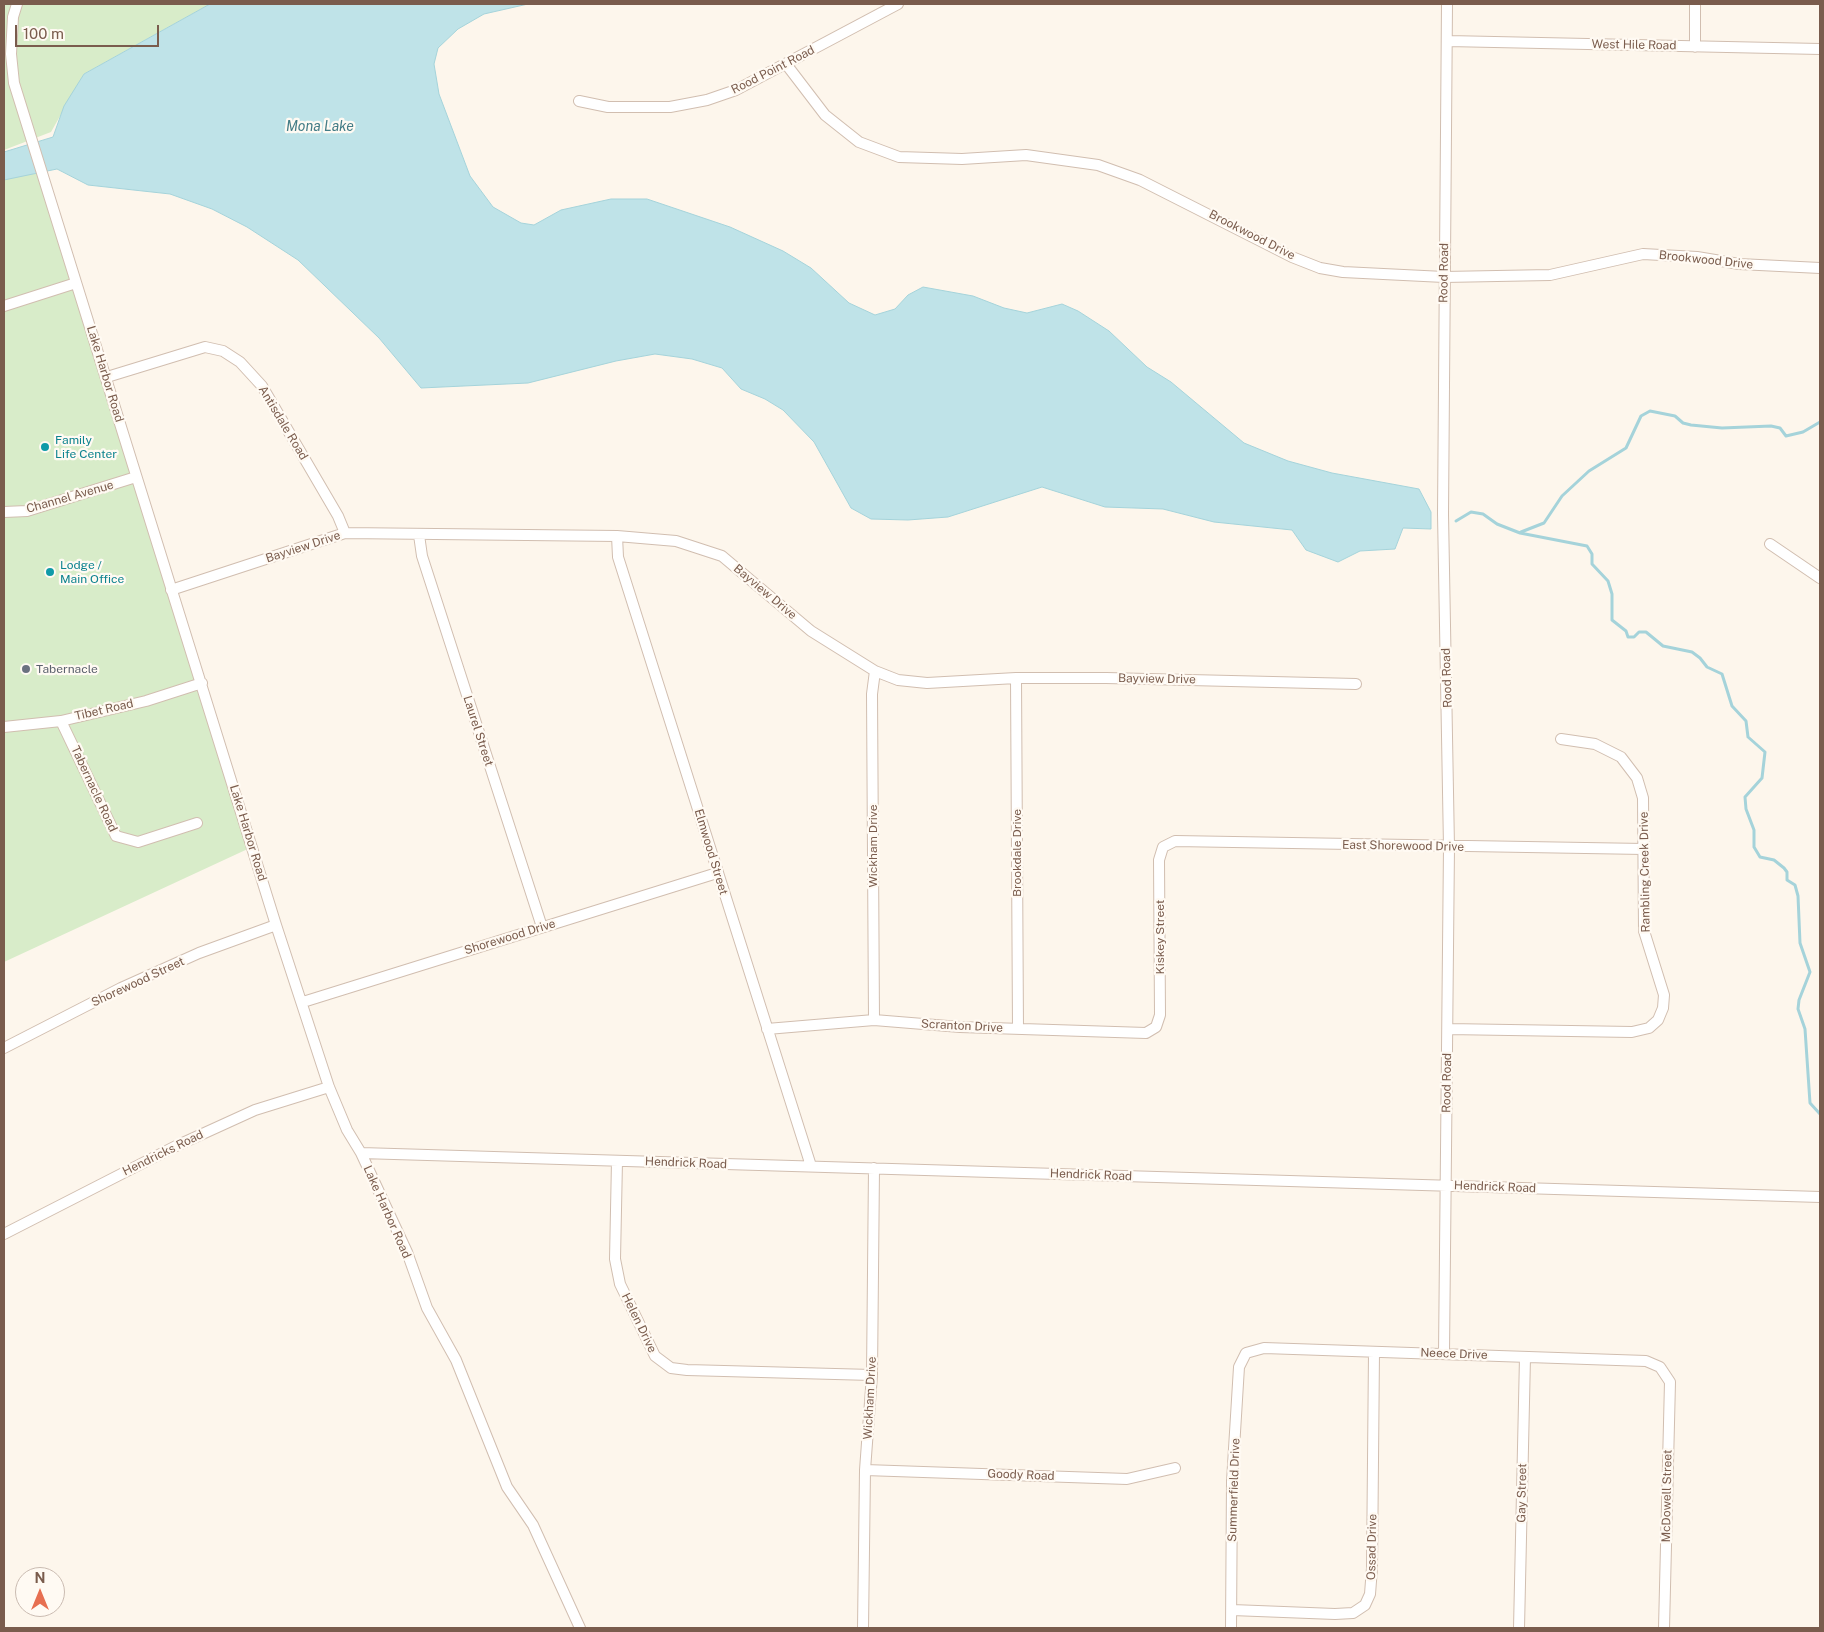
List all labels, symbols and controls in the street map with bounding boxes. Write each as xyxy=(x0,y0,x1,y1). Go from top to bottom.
scale bar xyxy=(18,15,161,47)
text: 100 m xyxy=(23,25,64,42)
street label: West Hile Road xyxy=(1591,37,1677,53)
street label: Rood Point Road xyxy=(729,43,817,97)
water label: Mona Lake xyxy=(286,119,354,135)
street label: Brookwood Drive xyxy=(1207,207,1297,263)
street label: Rood Road xyxy=(1436,243,1452,303)
street label: Brookwood Drive xyxy=(1658,248,1754,272)
street label: Lake Harbor Road xyxy=(83,324,127,424)
street label: Antisdale Road xyxy=(255,383,311,463)
place label: Family Life Center xyxy=(55,433,117,461)
marker: Family Life Center xyxy=(39,441,51,453)
street label: Channel Avenue xyxy=(25,478,115,516)
street label: Bayview Drive xyxy=(264,528,342,566)
place label: Lodge / Main Office xyxy=(60,558,124,586)
street label: Bayview Drive xyxy=(731,561,799,623)
marker: Lodge / Main Office xyxy=(44,566,56,578)
street label: Rood Road xyxy=(1439,648,1455,708)
place label: Tabernacle xyxy=(36,662,98,676)
marker: Tabernacle xyxy=(20,663,32,675)
street label: Bayview Drive xyxy=(1118,671,1196,687)
street label: Laurel Street xyxy=(460,694,496,768)
street label: Tibet Road xyxy=(73,696,135,724)
street label: Tabernacle Road xyxy=(68,744,120,834)
street label: Lake Harbor Road xyxy=(226,783,270,883)
street label: Wickham Drive xyxy=(866,804,880,888)
street label: Elmwood Street xyxy=(691,807,731,897)
street label: Brookdale Drive xyxy=(1010,809,1024,897)
street label: Rambling Creek Drive xyxy=(1637,811,1653,933)
street label: East Shorewood Drive xyxy=(1342,838,1464,854)
street label: Kiskey Street xyxy=(1153,900,1167,974)
street label: Shorewood Drive xyxy=(463,916,557,958)
street label: Shorewood Street xyxy=(89,954,187,1010)
street label: Scranton Drive xyxy=(921,1017,1003,1035)
street label: Rood Road xyxy=(1439,1053,1455,1113)
street label: Hendricks Road xyxy=(120,1127,206,1179)
street label: Hendrick Road xyxy=(645,1154,727,1172)
street label: Lake Harbor Road xyxy=(360,1163,414,1261)
street label: Hendrick Road xyxy=(1050,1166,1132,1184)
street label: Hendrick Road xyxy=(1454,1178,1536,1196)
street label: Helen Drive xyxy=(618,1291,660,1355)
street label: Neece Drive xyxy=(1420,1346,1488,1362)
street label: Wickham Drive xyxy=(861,1356,879,1440)
street label: Summerfield Drive xyxy=(1225,1438,1243,1542)
street label: McDowell Street xyxy=(1659,1449,1675,1543)
street label: Gay Street xyxy=(1514,1463,1530,1523)
street label: Goody Road xyxy=(987,1467,1055,1483)
street label: Ossad Drive xyxy=(1364,1514,1380,1580)
north arrow xyxy=(15,1567,65,1617)
text: N xyxy=(35,1570,45,1586)

